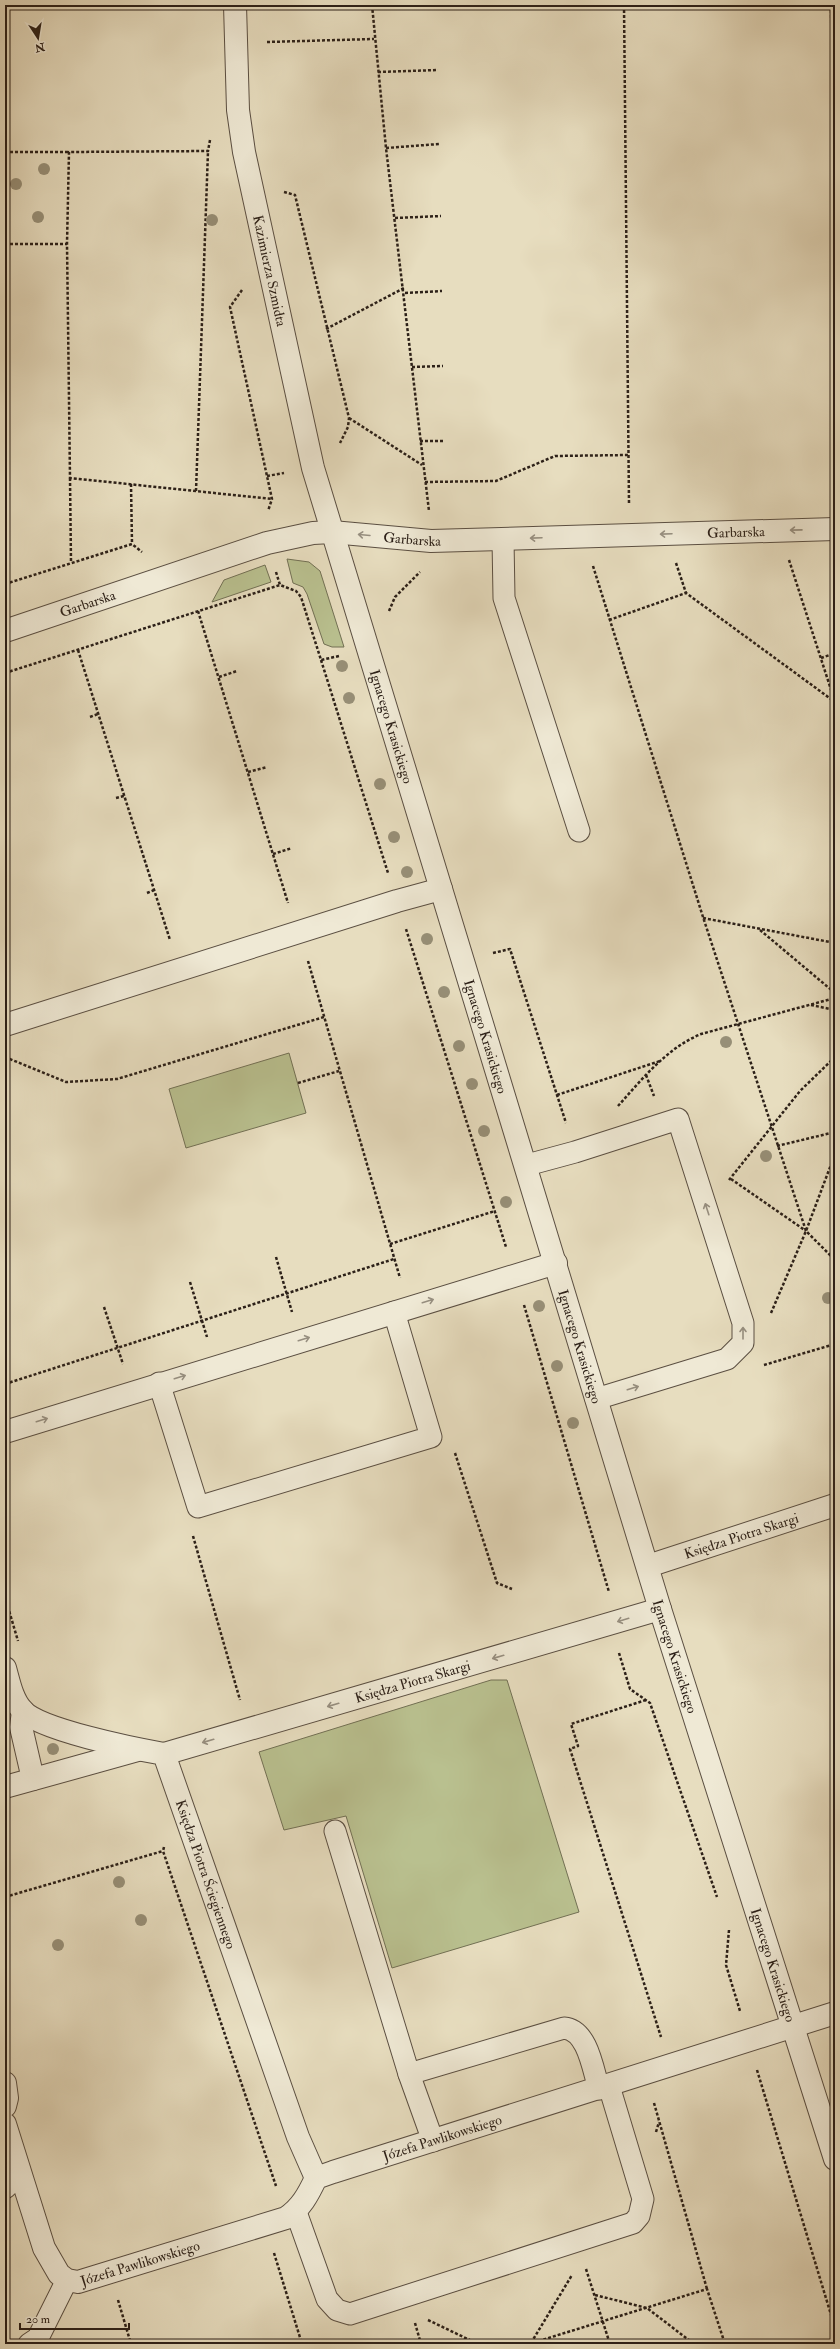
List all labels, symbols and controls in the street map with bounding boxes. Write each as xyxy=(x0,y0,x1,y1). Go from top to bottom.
north arrow xyxy=(18,18,58,58)
text: N xyxy=(33,40,47,55)
street label: Kazimierza Szmidta xyxy=(249,214,290,328)
street label: Garbarska xyxy=(707,523,765,542)
one-way arrow xyxy=(790,527,803,534)
street label: Garbarska xyxy=(383,529,441,550)
one-way arrow xyxy=(660,530,673,538)
one-way arrow xyxy=(358,531,371,538)
one-way arrow xyxy=(530,534,543,542)
street label: Garbarska xyxy=(58,586,118,621)
street label: Ignacego Krasickiego xyxy=(366,667,417,786)
street label: Ignacego Krasickiego xyxy=(460,977,511,1096)
one-way arrow xyxy=(702,1203,710,1215)
street label: Ignacego Krasickiego xyxy=(554,1287,605,1406)
one-way arrow xyxy=(422,1297,435,1304)
one-way arrow xyxy=(739,1327,747,1340)
one-way arrow xyxy=(297,1335,310,1342)
one-way arrow xyxy=(173,1373,186,1380)
one-way arrow xyxy=(627,1383,639,1391)
one-way arrow xyxy=(36,1416,49,1423)
street label: Księdza Piotra Skargi xyxy=(682,1509,801,1563)
street label: Ignacego Krasickiego xyxy=(649,1597,701,1716)
one-way arrow xyxy=(617,1617,630,1624)
one-way arrow xyxy=(492,1654,505,1661)
street label: Księdza Piotra Skargi xyxy=(353,1657,473,1707)
one-way arrow xyxy=(327,1702,340,1709)
one-way arrow xyxy=(202,1738,215,1745)
street label: Księdza Piotra Ściegiennego xyxy=(172,1798,240,1951)
street label: Ignacego Krasickiego xyxy=(747,1906,799,2024)
street label: Józefa Pawlikowskiego xyxy=(380,2111,504,2165)
street label: Józefa Pawlikowskiego xyxy=(77,2237,202,2290)
scale bar xyxy=(20,2305,129,2331)
text: 20 m xyxy=(26,2312,51,2327)

